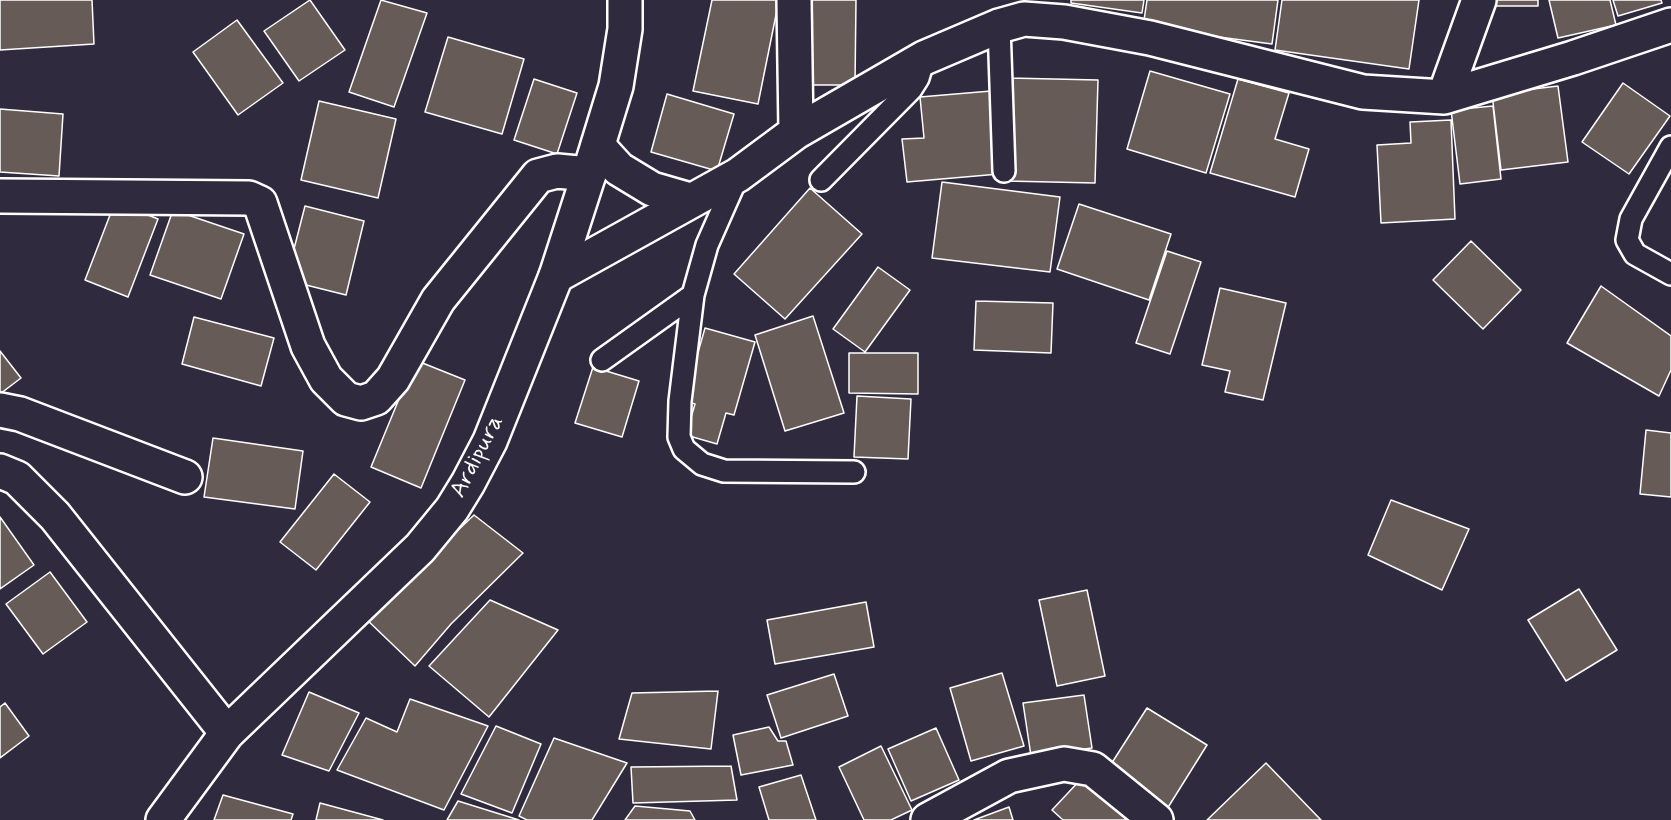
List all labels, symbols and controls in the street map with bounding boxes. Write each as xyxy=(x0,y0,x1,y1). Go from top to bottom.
street label: Ardipura xyxy=(445,411,511,503)

